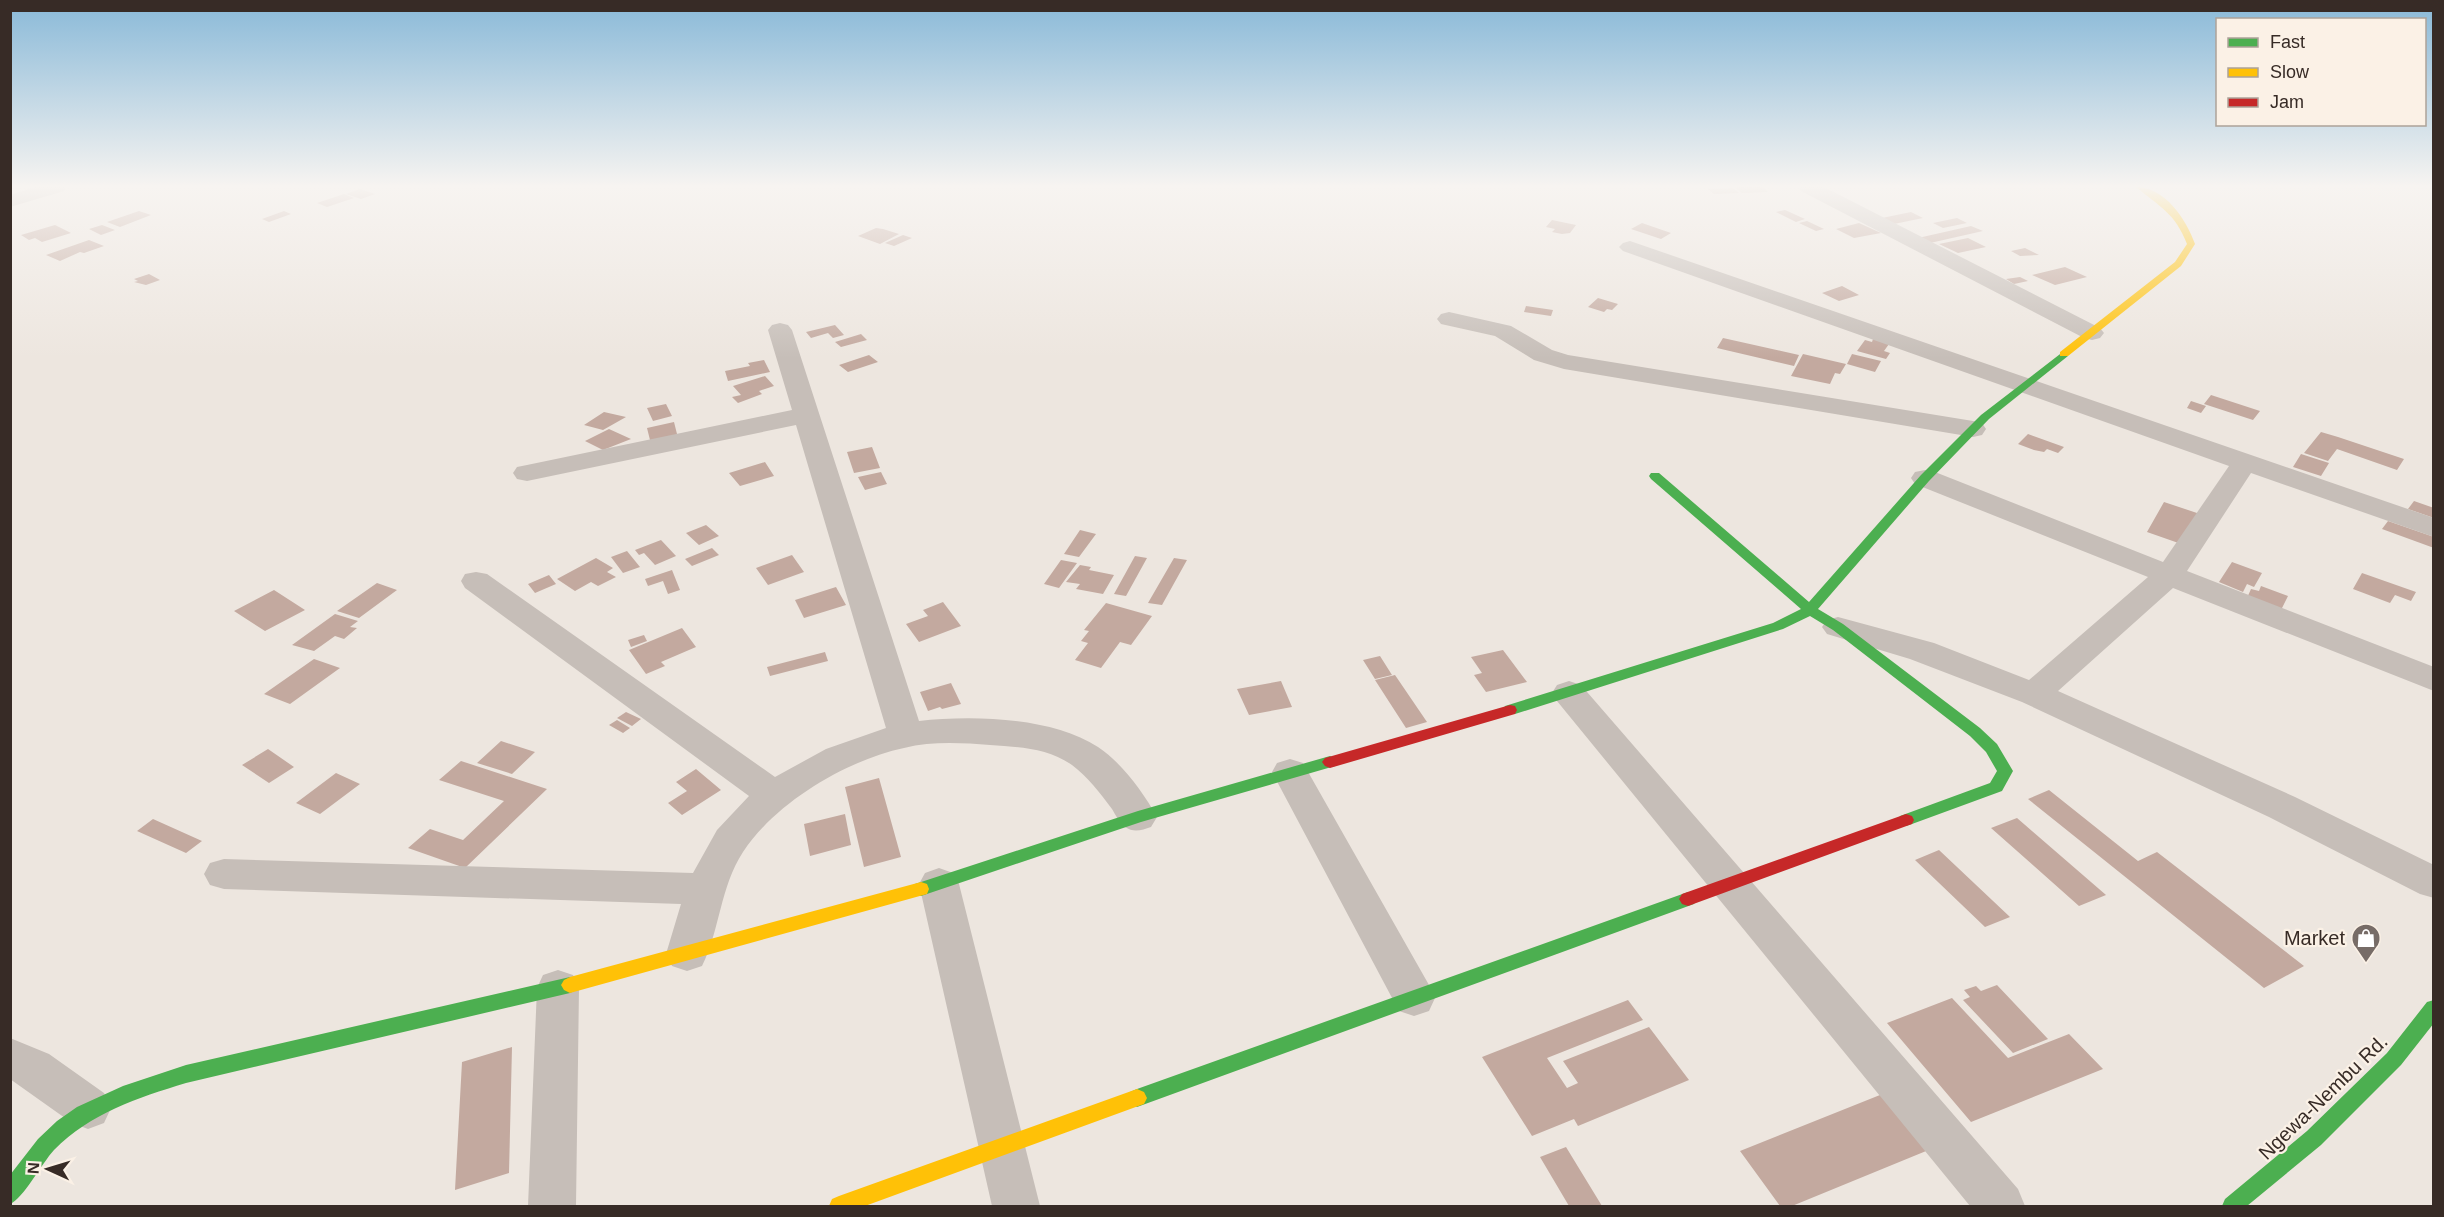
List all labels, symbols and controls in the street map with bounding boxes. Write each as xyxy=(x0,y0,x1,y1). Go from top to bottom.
legend xyxy=(2216,18,2426,126)
text: Fast xyxy=(2270,32,2305,52)
text: Slow xyxy=(2270,62,2310,82)
text: Jam xyxy=(2270,92,2304,112)
shop icon: Market xyxy=(2350,922,2382,964)
place label: Market xyxy=(2284,927,2345,949)
street label: Ngewa-Nembu Rd. xyxy=(2254,1030,2392,1164)
north arrow xyxy=(18,1139,78,1199)
text: N xyxy=(25,1162,42,1174)

